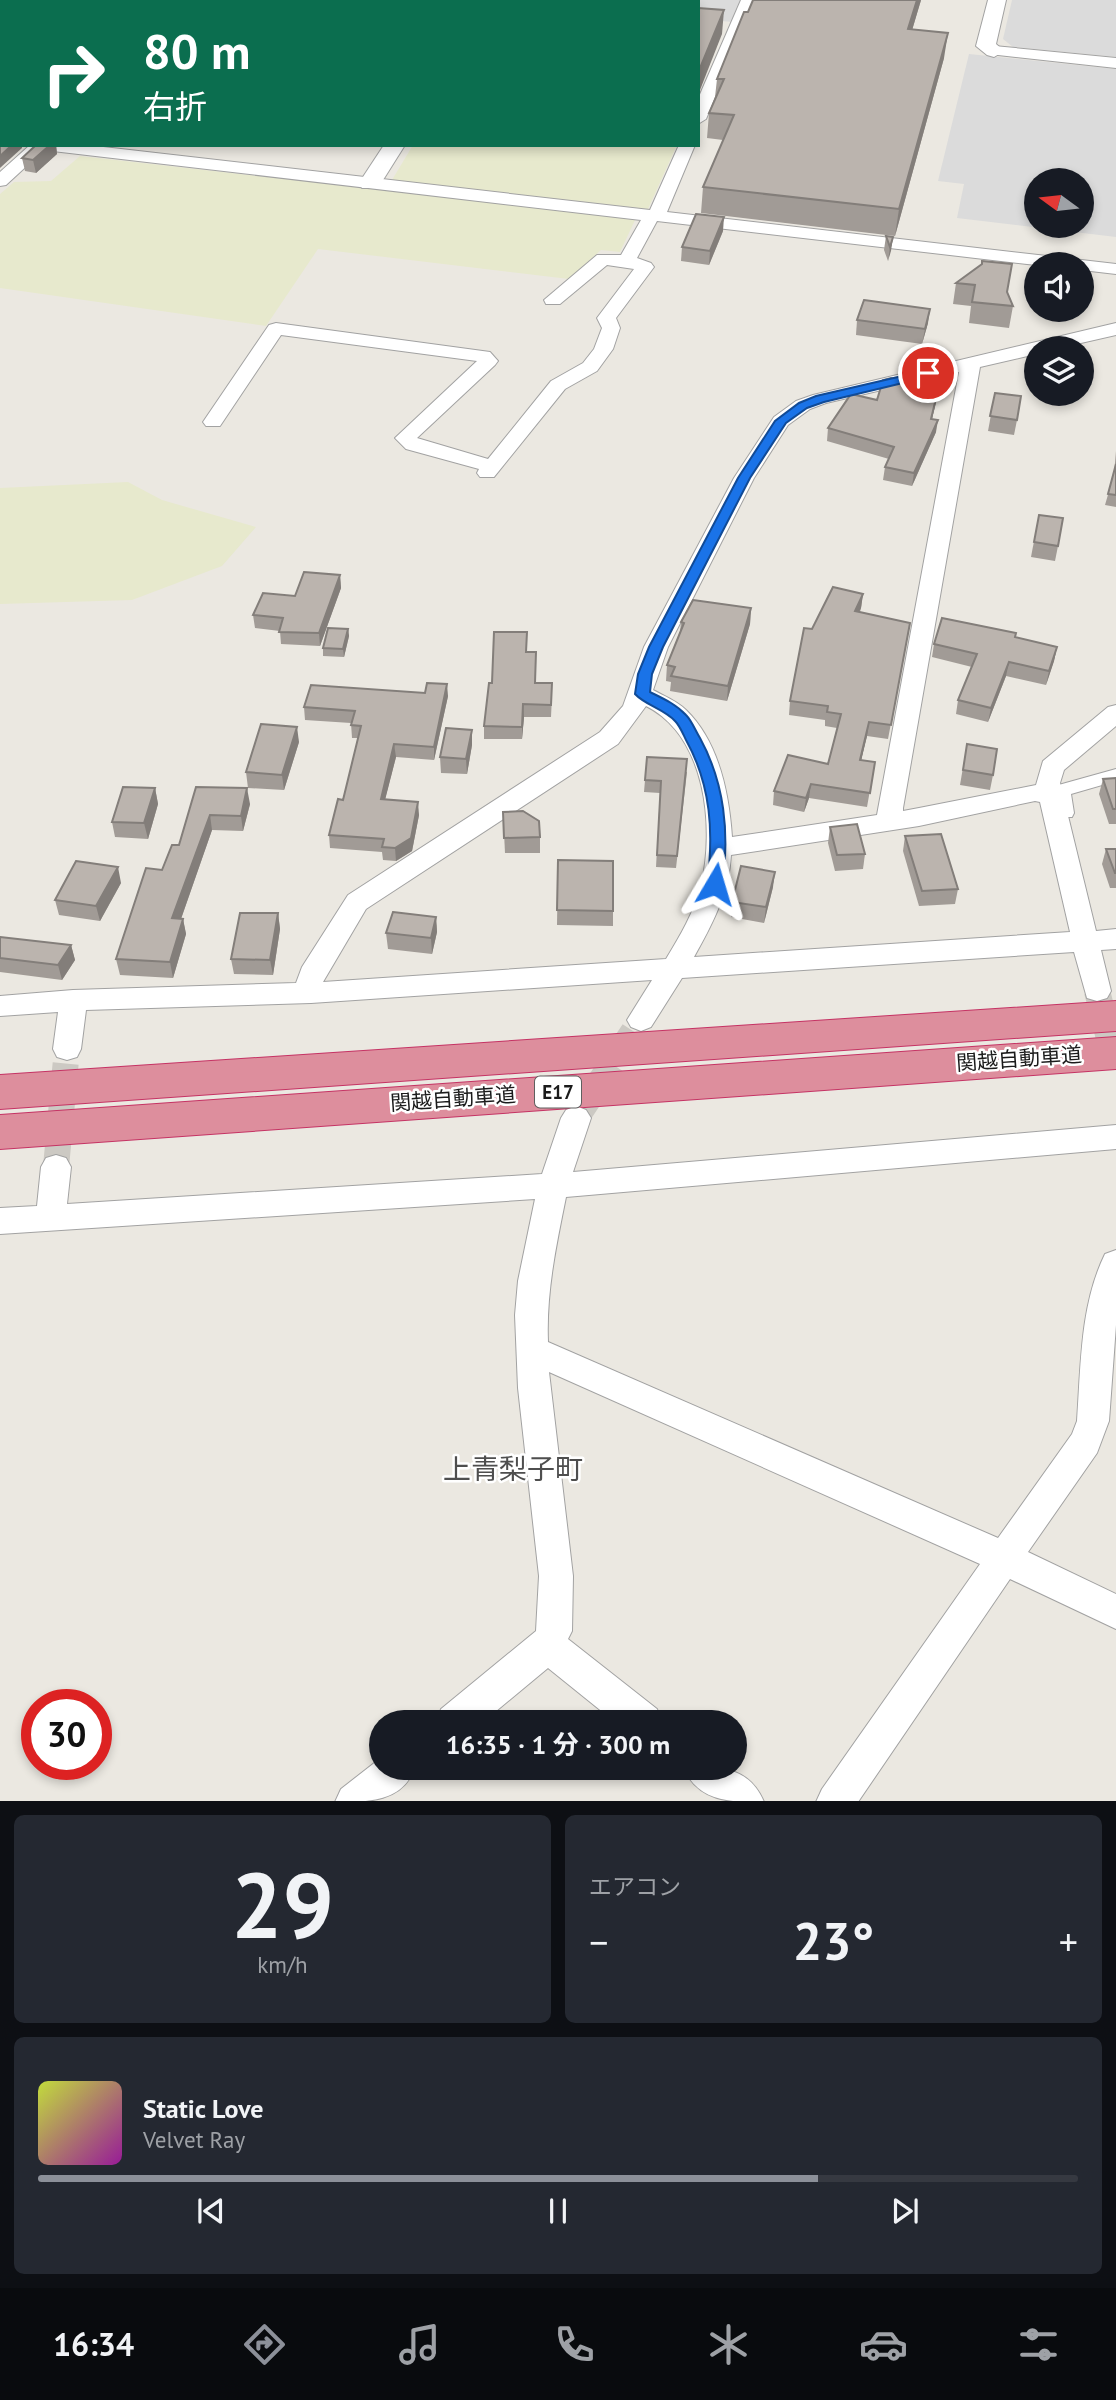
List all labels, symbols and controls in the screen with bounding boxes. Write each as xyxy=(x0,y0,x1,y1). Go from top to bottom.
text: 80 m xyxy=(143,19,250,83)
icon: right xyxy=(28,28,119,119)
text: 右折 xyxy=(143,85,207,127)
north arrow xyxy=(1024,168,1094,238)
map controls xyxy=(1024,168,1094,406)
button: sound xyxy=(1024,252,1094,322)
button: layers xyxy=(1024,336,1094,406)
pin xyxy=(898,343,958,403)
icon: arrive xyxy=(909,354,947,392)
position arrow xyxy=(678,847,752,921)
street label: 関越自動車道 xyxy=(955,1041,1083,1076)
road number: E17 xyxy=(535,1076,581,1108)
street label: 関越自動車道 xyxy=(389,1081,517,1116)
district label: 上青梨子町 xyxy=(443,1450,583,1487)
speed limit sign: 30 xyxy=(21,1689,112,1780)
text: 16:35 · 1 分 · 300 m xyxy=(446,1728,670,1761)
text: 29 xyxy=(231,1845,334,1963)
text: エアコン xyxy=(589,1872,681,1901)
text: 23° xyxy=(793,1907,874,1974)
text: − xyxy=(589,1917,608,1966)
text: + xyxy=(1059,1917,1078,1966)
text: km/h xyxy=(257,1950,308,1979)
text: Static Love xyxy=(143,2092,264,2125)
text: Velvet Ray xyxy=(143,2125,245,2154)
icon: previous xyxy=(192,2192,230,2230)
icon: pause xyxy=(539,2192,577,2230)
icon: next xyxy=(886,2192,924,2230)
icon: directions xyxy=(240,2320,289,2369)
icon: music xyxy=(395,2320,444,2369)
icon: phone xyxy=(550,2320,599,2369)
icon: climate xyxy=(704,2320,753,2369)
icon: car xyxy=(859,2320,908,2369)
icon: filters xyxy=(1014,2320,1063,2369)
text: 16:34 xyxy=(53,2323,134,2365)

